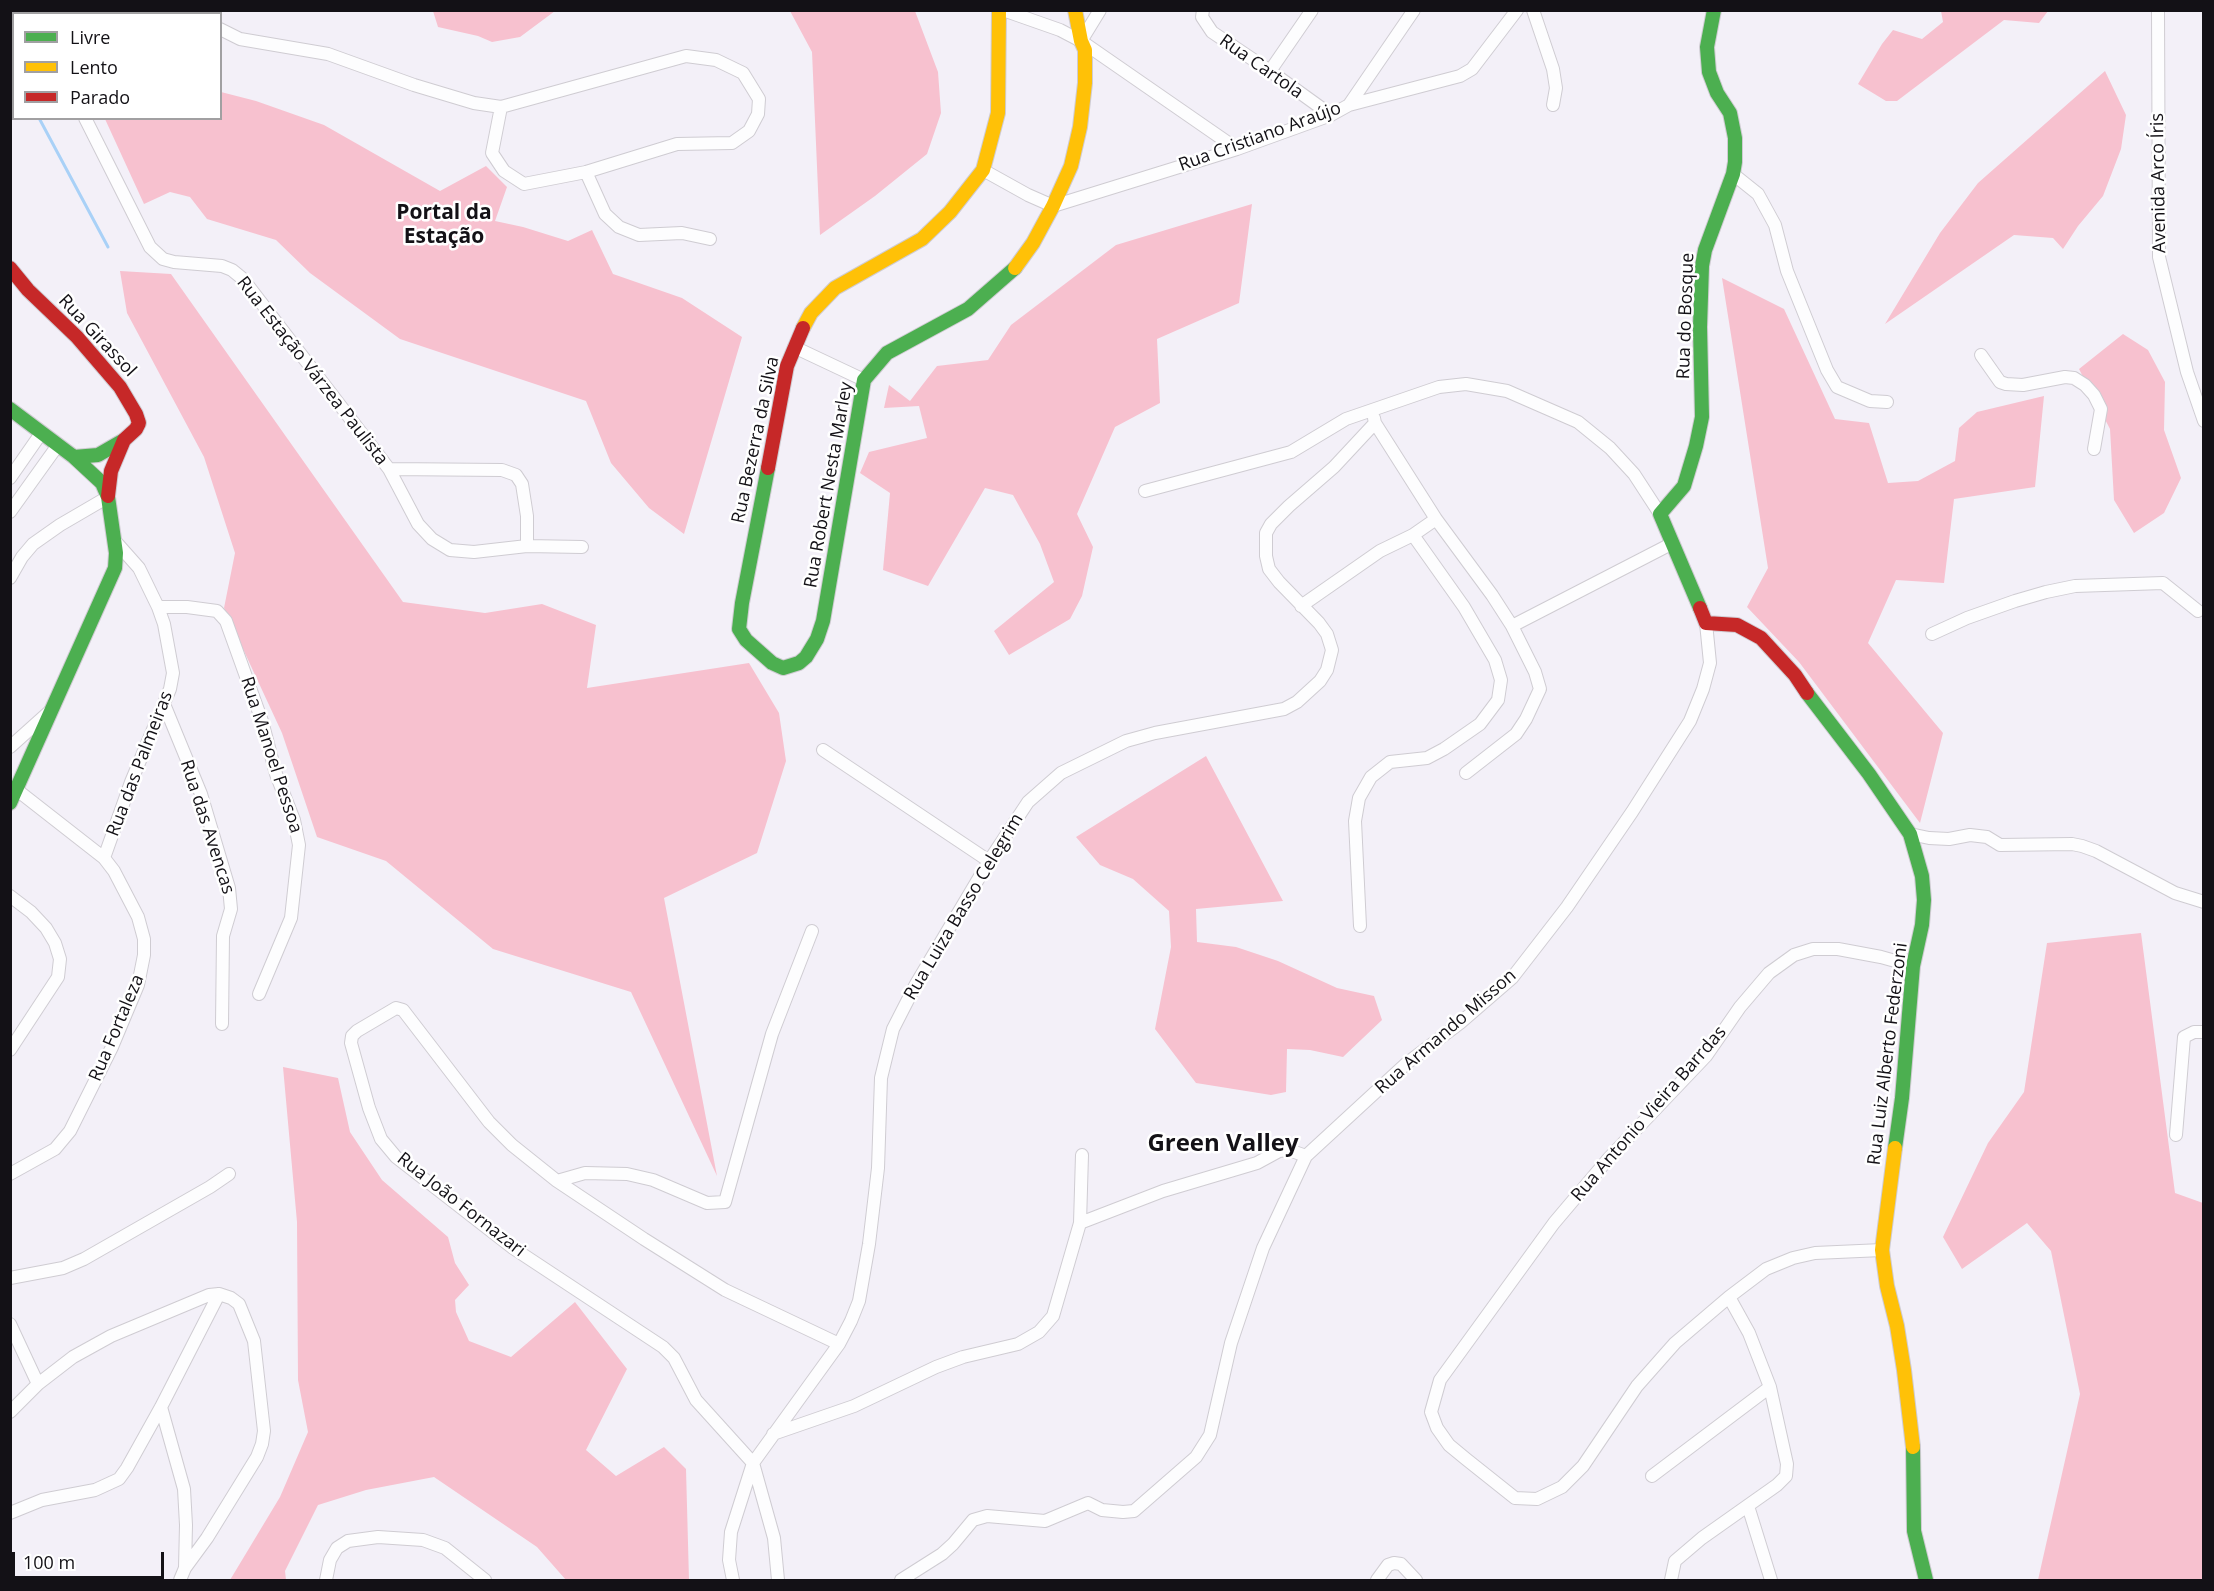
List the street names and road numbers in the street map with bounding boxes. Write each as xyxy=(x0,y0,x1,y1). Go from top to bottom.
street label: Rua Cartola xyxy=(1215,30,1307,104)
street label: Rua Cristiano Araújo xyxy=(1176,98,1344,176)
street label: Avenida Arco Íris xyxy=(2147,113,2171,253)
street label: Rua do Bosque xyxy=(1673,252,1699,380)
street label: Rua Estação Várzea Paulista xyxy=(232,272,392,470)
street label: Rua Girassol xyxy=(54,290,140,382)
street label: Rua Bezerra da Silva xyxy=(728,355,784,525)
street label: Rua Robert Nesta Marley xyxy=(800,380,858,590)
street label: Rua Manoel Pessoa xyxy=(236,674,306,836)
street label: Rua das Palmeiras xyxy=(102,688,178,840)
street label: Rua das Avencas xyxy=(175,757,239,897)
street label: Rua Luiza Basso Celegrim xyxy=(900,810,1028,1004)
street label: Rua Luiz Alberto Federzoni xyxy=(1864,942,1912,1166)
street label: Rua Armando Misson xyxy=(1371,965,1521,1099)
street label: Rua Fortaleza xyxy=(85,971,149,1085)
street label: Rua Antonio Vieira Barrdas xyxy=(1567,1022,1731,1206)
street label: Rua João Fornazari xyxy=(393,1148,529,1262)

